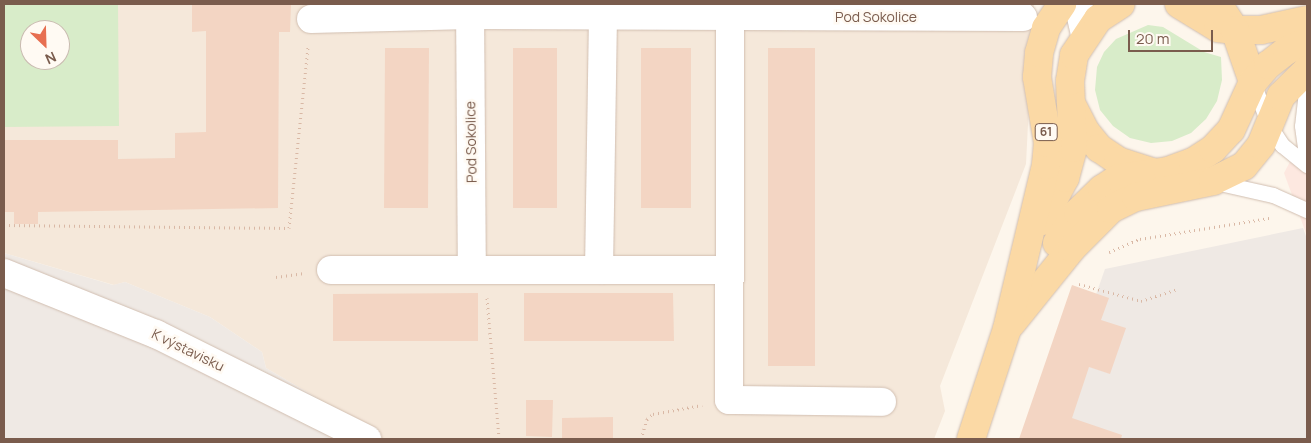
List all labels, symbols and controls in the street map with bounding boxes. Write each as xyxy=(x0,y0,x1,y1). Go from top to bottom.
street label: Pod Sokolice xyxy=(835,9,917,25)
north arrow xyxy=(20,20,70,70)
scale bar xyxy=(1131,20,1216,52)
text: 20 m xyxy=(1136,28,1169,49)
text: N xyxy=(42,48,59,69)
street label: Pod Sokolice xyxy=(462,101,480,183)
road number: 61 xyxy=(1034,122,1058,142)
street label: K výstavisku xyxy=(149,325,227,375)

